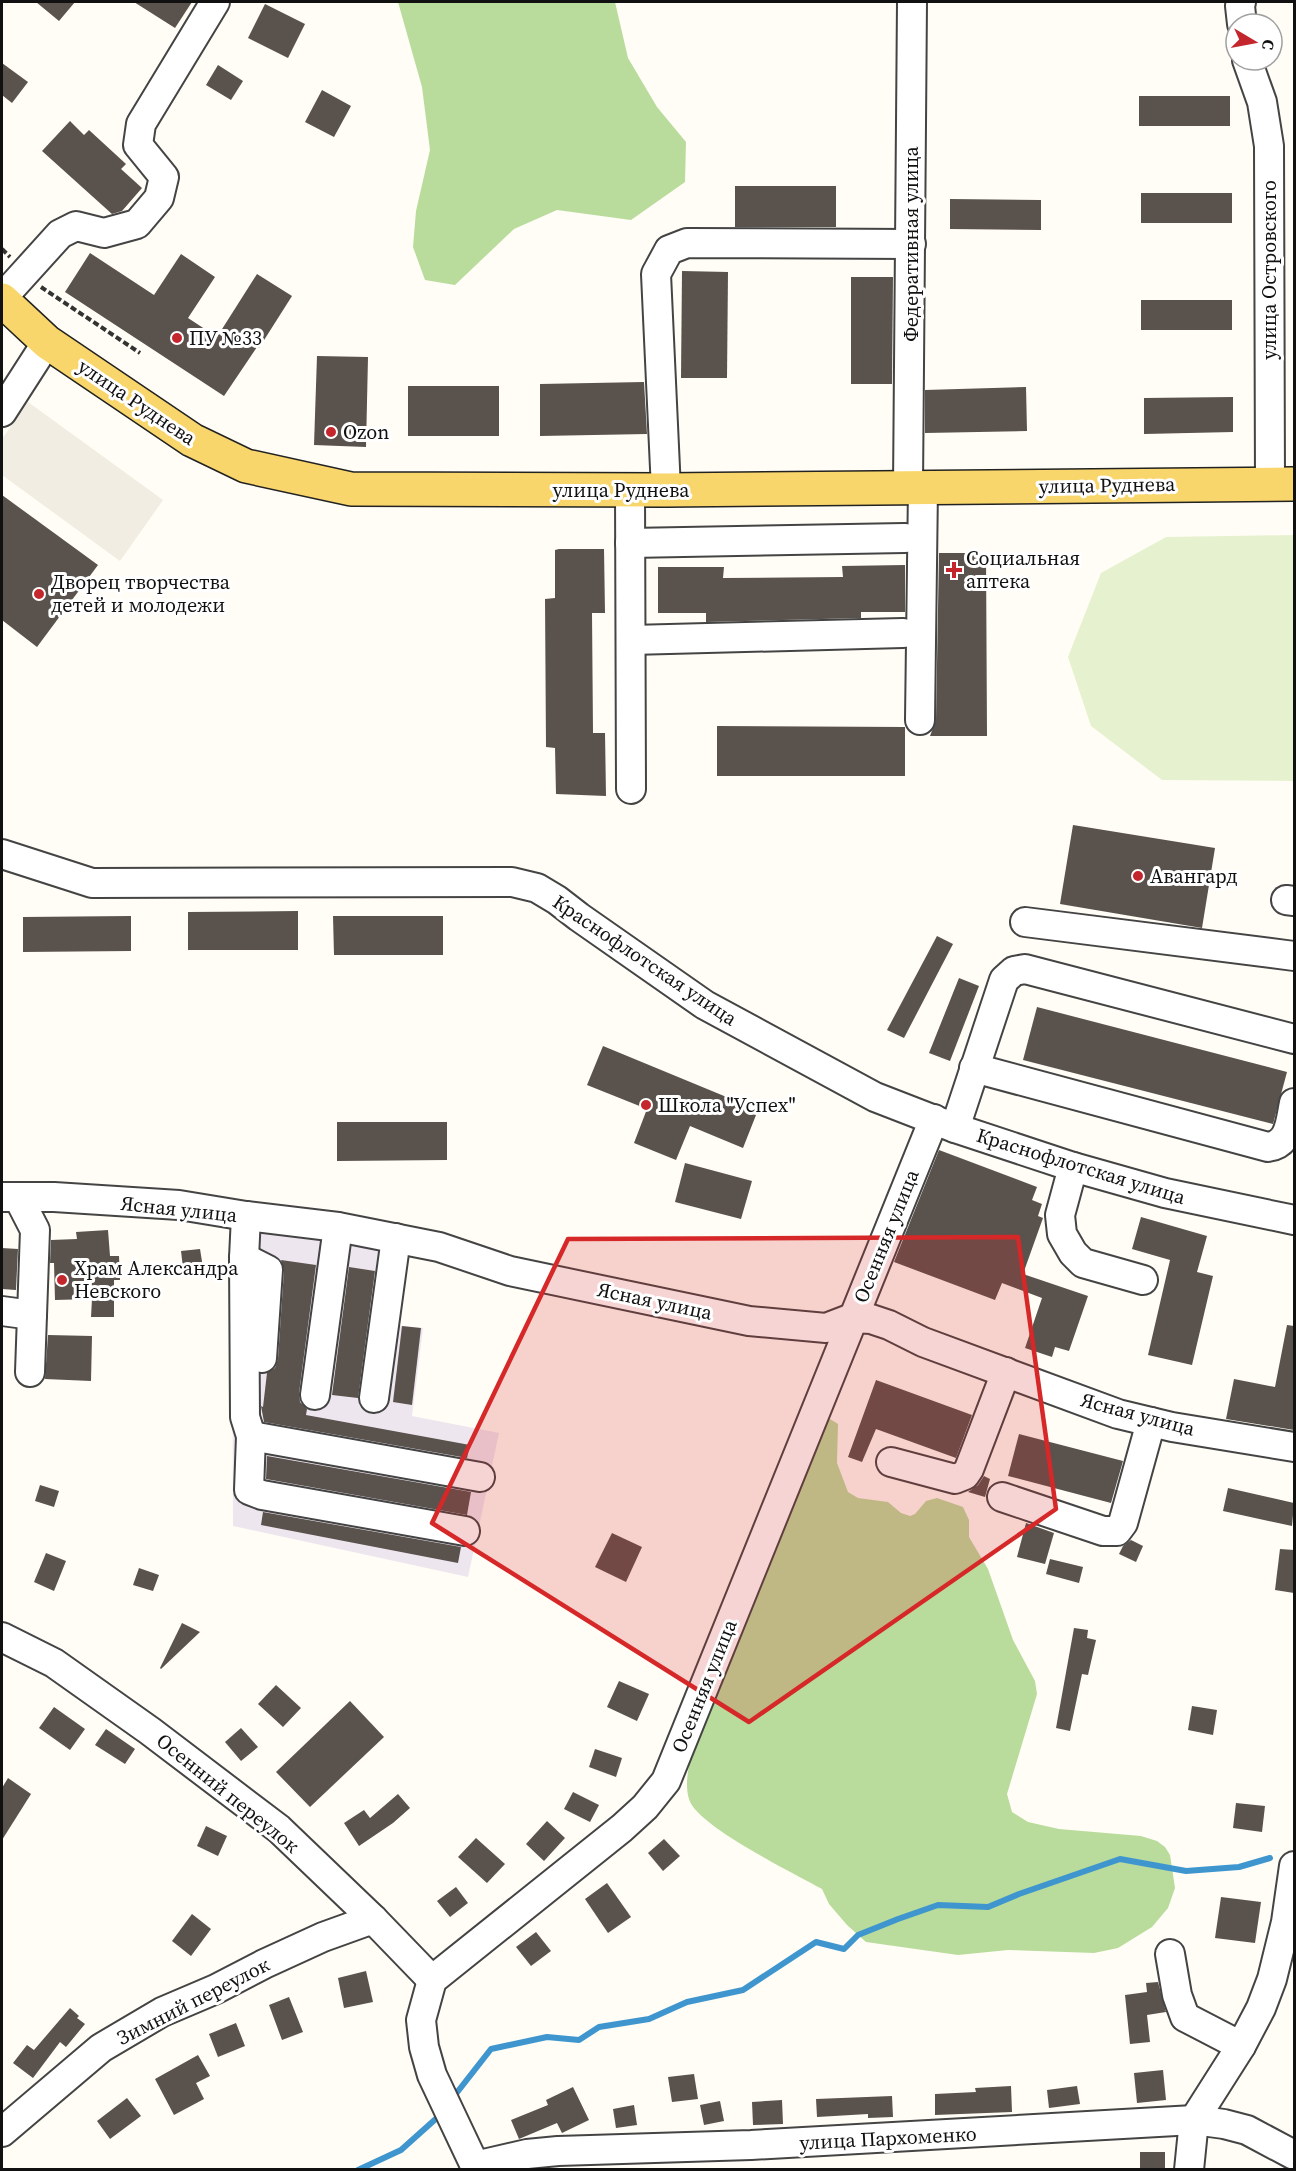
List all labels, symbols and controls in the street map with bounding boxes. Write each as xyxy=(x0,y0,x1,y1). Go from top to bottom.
north arrow xyxy=(1224,12,1284,72)
text: С xyxy=(1257,38,1280,51)
street label: Федеративная улица xyxy=(897,146,925,342)
street label: улица Островского xyxy=(1255,180,1283,360)
place label: ПУ №33 xyxy=(189,324,262,352)
marker: ПУ №33 xyxy=(170,331,184,345)
street label: улица Руднева xyxy=(72,352,202,452)
place label: Ozon xyxy=(343,418,389,446)
marker: Ozon xyxy=(324,425,338,439)
street label: улица Руднева xyxy=(1038,470,1176,500)
street label: улица Руднева xyxy=(553,476,690,504)
place label: Социальная аптека xyxy=(966,544,1080,595)
marker: Социальная аптека xyxy=(947,563,961,577)
place label: Дворец творчества детей и молодежи xyxy=(51,568,231,619)
marker: Дворец творчества детей и молодежи xyxy=(32,587,46,601)
place label: Авангард xyxy=(1150,862,1238,890)
marker: Авангард xyxy=(1131,869,1145,883)
street label: Краснофлотская улица xyxy=(547,888,743,1033)
place label: Школа "Успех" xyxy=(658,1091,796,1119)
marker: Школа "Успех" xyxy=(639,1098,653,1112)
street label: Краснофлотская улица xyxy=(973,1121,1190,1211)
street label: Осенняя улица xyxy=(846,1164,926,1307)
street label: Ясная улица xyxy=(120,1189,239,1229)
place label: Храм Александра Невского xyxy=(74,1254,239,1305)
marker: Храм Александра Невского xyxy=(55,1273,69,1287)
street label: Ясная улица xyxy=(595,1275,716,1327)
street label: Ясная улица xyxy=(1078,1385,1199,1443)
street label: Осенняя улица xyxy=(664,1614,744,1757)
street label: Осенний переулок xyxy=(151,1727,305,1859)
street label: Зимний переулок xyxy=(112,1950,274,2052)
street label: улица Пархоменко xyxy=(799,2119,977,2157)

